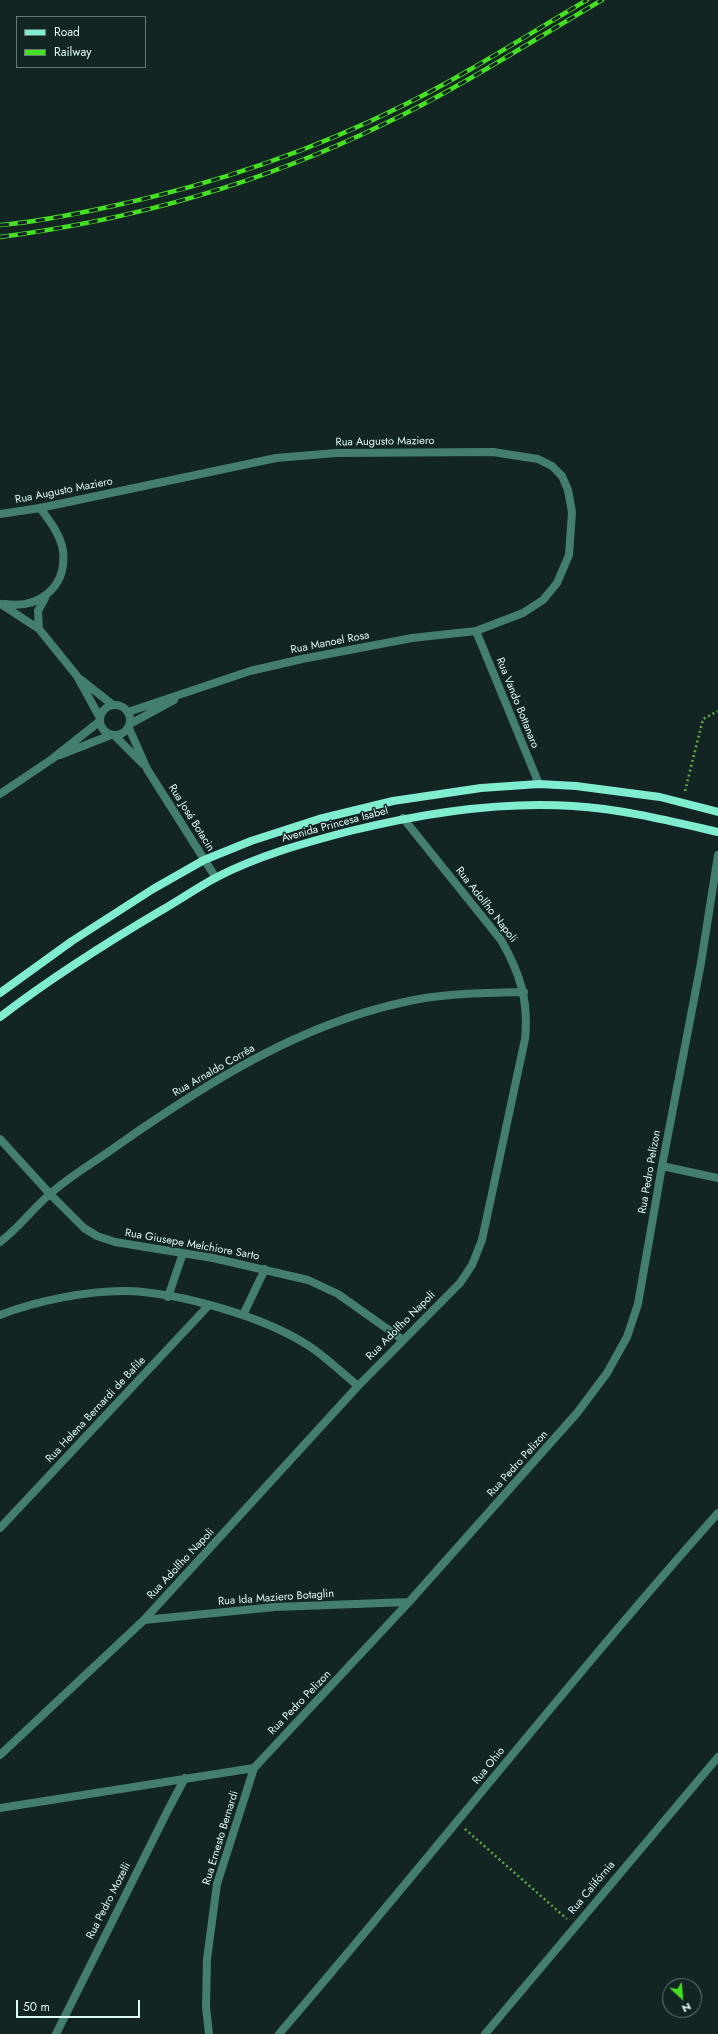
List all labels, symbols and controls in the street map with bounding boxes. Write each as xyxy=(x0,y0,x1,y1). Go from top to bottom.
legend xyxy=(16,16,146,68)
text: Road xyxy=(54,23,80,41)
text: Railway xyxy=(54,43,92,61)
street label: Rua Augusto Maziero xyxy=(335,435,435,449)
street label: Rua Augusto Maziero xyxy=(14,475,114,507)
street label: Rua Manoel Rosa xyxy=(290,629,370,657)
street label: Rua Vando Bottanaro xyxy=(493,656,541,750)
street label: Rua José Botacin xyxy=(165,782,217,854)
street label: Avenida Princesa Isabel xyxy=(280,804,390,846)
street label: Rua Adolfho Napoli xyxy=(452,865,520,945)
street label: Rua Arnaldo Corrêa xyxy=(171,1042,257,1100)
street label: Rua Pedro Pelizon xyxy=(636,1129,664,1215)
street label: Rua Giusepe Melchiore Sarto xyxy=(124,1227,260,1263)
street label: Rua Adolfho Napoli xyxy=(364,1289,438,1363)
street label: Rua Helena Bernardi de Bafile xyxy=(43,1354,149,1466)
street label: Rua Pedro Pelizon xyxy=(485,1428,551,1500)
street label: Rua Adolfho Napoli xyxy=(145,1526,217,1602)
street label: Rua Ida Maziero Botaglin xyxy=(218,1587,334,1609)
street label: Rua Pedro Pelizon xyxy=(266,1668,334,1738)
street label: Rua Ohio xyxy=(470,1745,508,1787)
street label: Rua Ernesto Bernardi xyxy=(200,1789,242,1887)
street label: Rua Califórnia xyxy=(566,1859,618,1917)
street label: Rua Pedro Mozelli xyxy=(84,1860,134,1942)
north arrow xyxy=(662,1978,702,2018)
scale bar xyxy=(18,1992,142,2018)
text: 50 m xyxy=(23,1998,50,2016)
text: N xyxy=(679,1999,694,2017)

